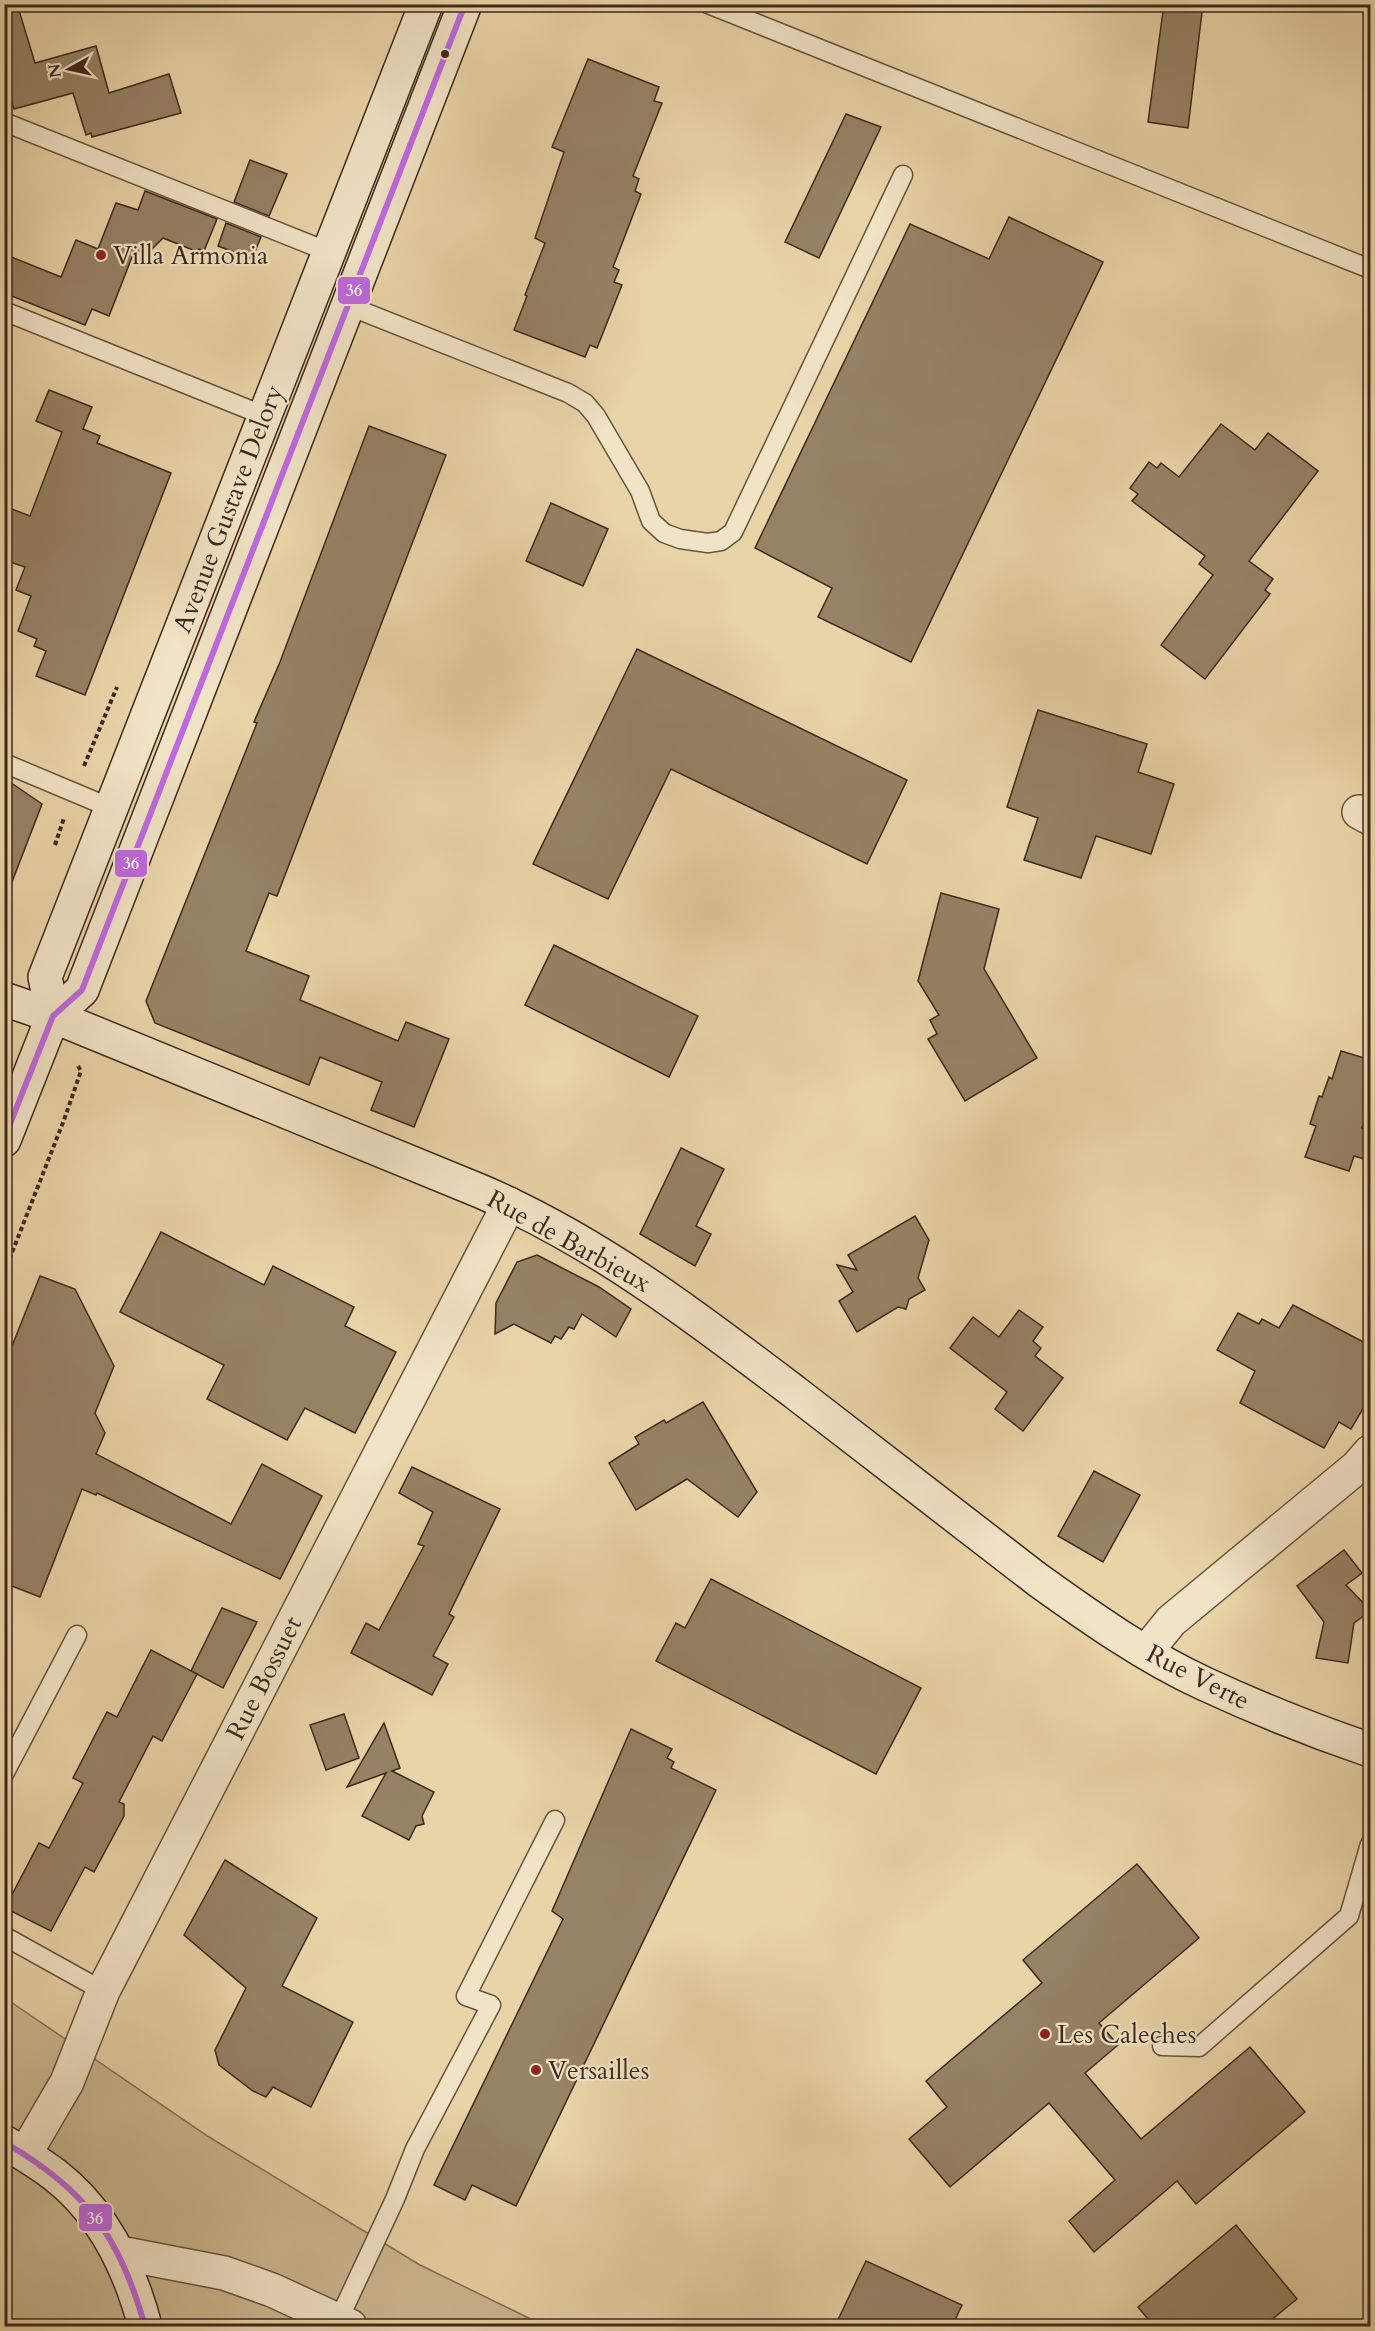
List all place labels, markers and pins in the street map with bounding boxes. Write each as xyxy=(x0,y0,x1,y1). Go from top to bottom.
unlabelled marker xyxy=(439,48,451,60)
place label: Villa Armonia xyxy=(113,238,268,273)
marker: Villa Armonia xyxy=(94,248,108,262)
place label: Les Caleches xyxy=(1057,2017,1196,2052)
marker: Les Caleches xyxy=(1038,2027,1052,2041)
place label: Versailles xyxy=(548,2053,649,2088)
marker: Versailles xyxy=(529,2063,543,2077)

